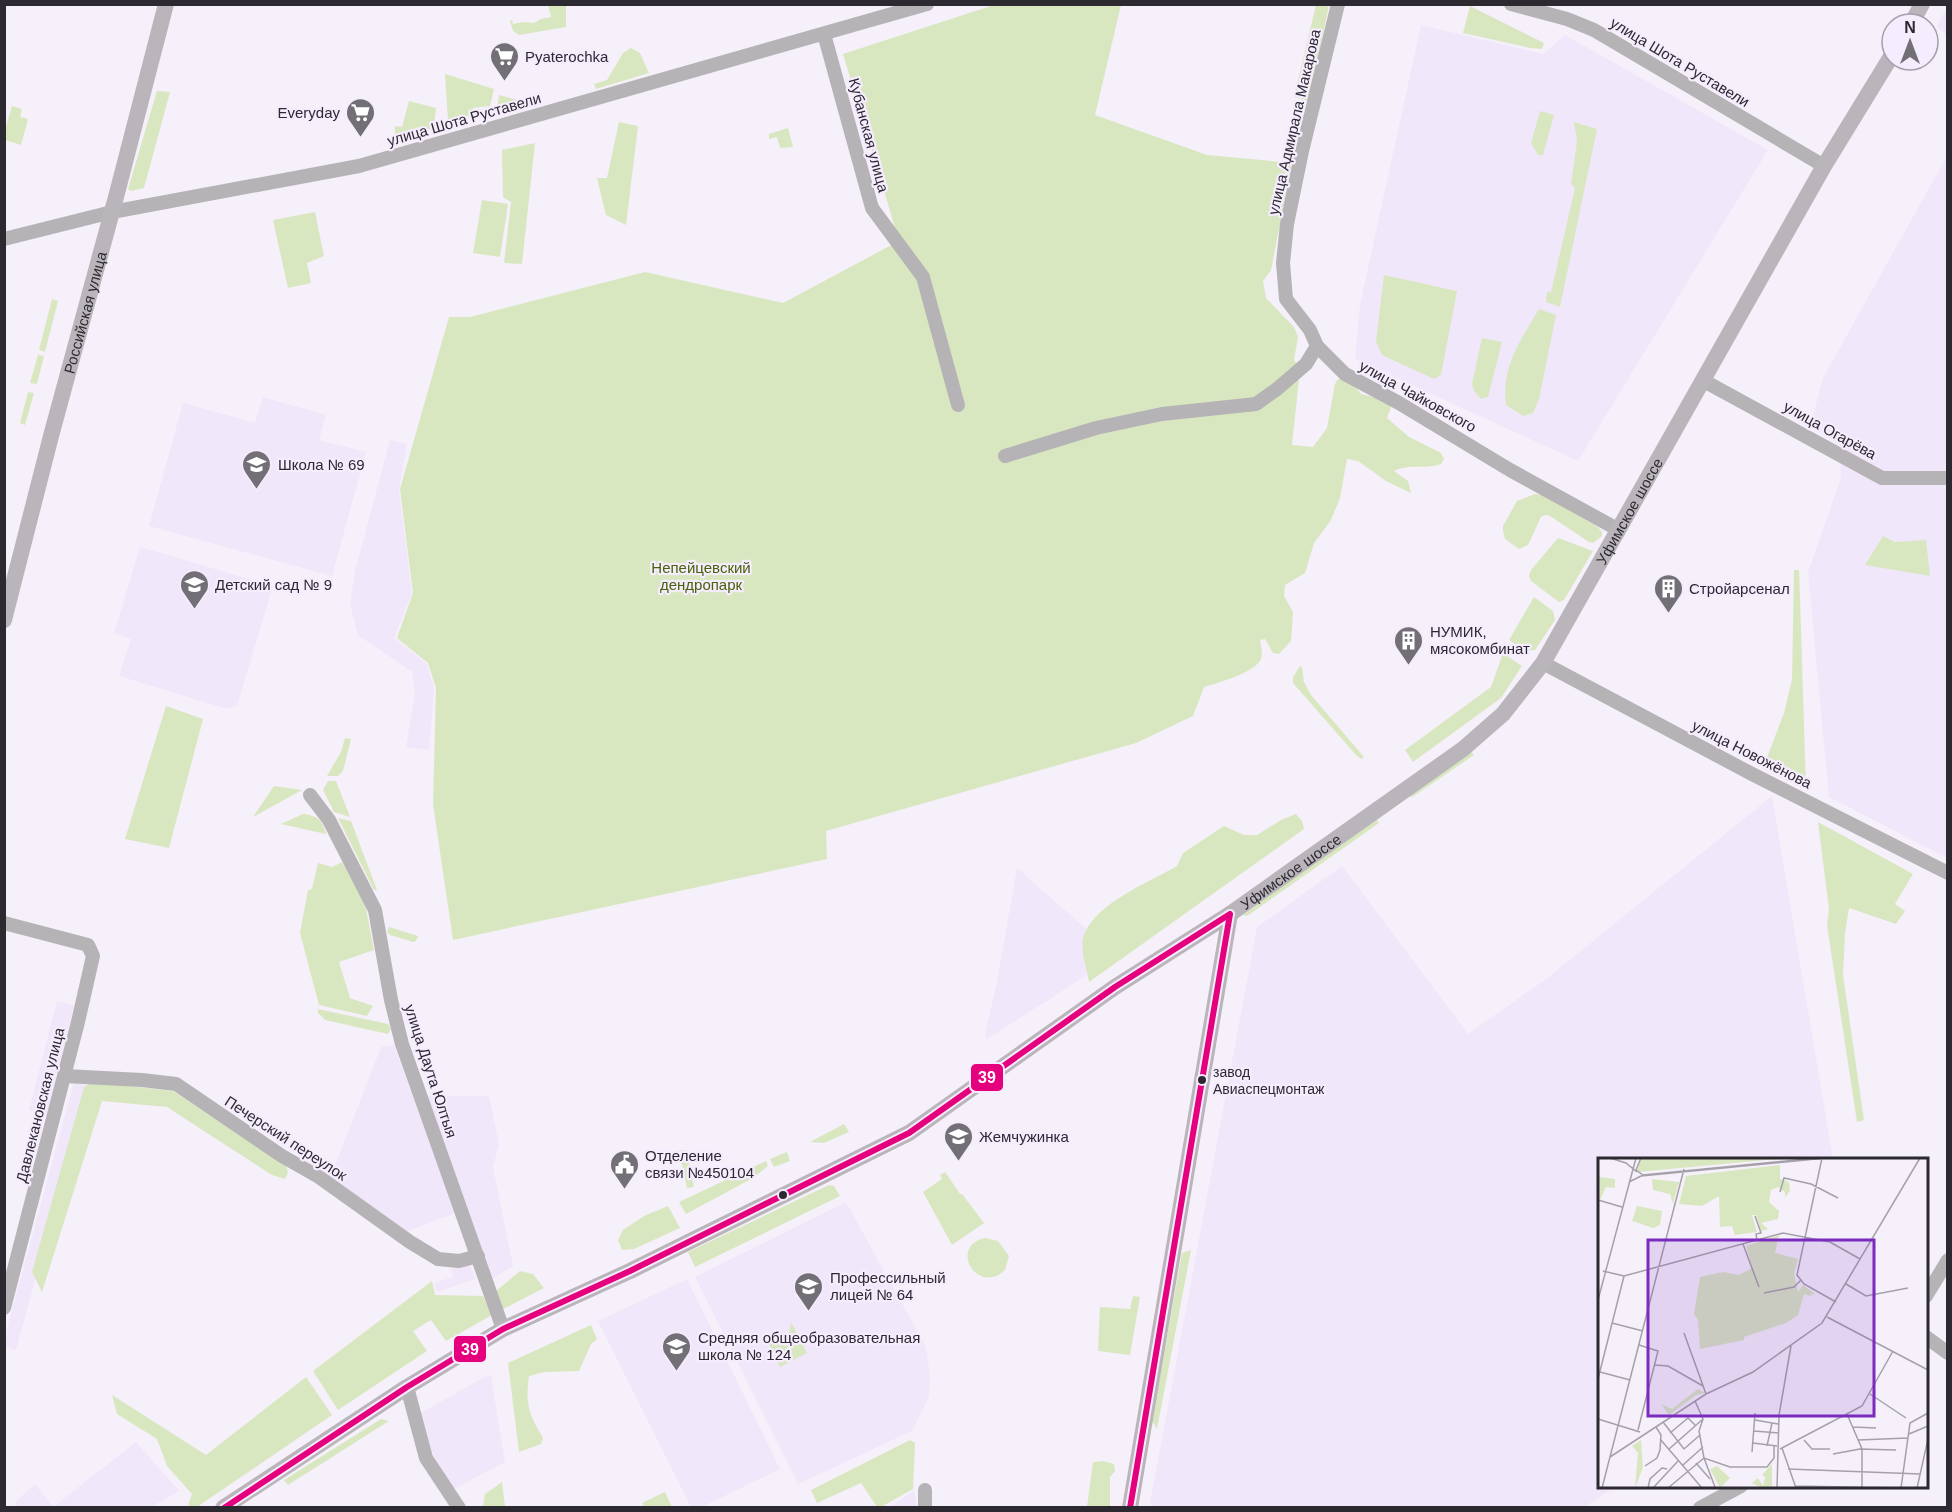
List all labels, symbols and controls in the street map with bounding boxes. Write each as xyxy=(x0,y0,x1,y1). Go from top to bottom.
north arrow xyxy=(1880,12,1940,72)
street label: улица Шота Руставели xyxy=(1607,14,1753,110)
text: N xyxy=(1904,19,1916,36)
street label: улица Адмирала Макарова xyxy=(1264,27,1324,216)
supermarket icon: Pyaterochka xyxy=(488,40,520,82)
place label: Pyaterochka xyxy=(525,48,609,65)
street label: Кубанская улица xyxy=(846,76,893,195)
street label: улица Шота Руставели xyxy=(385,89,543,149)
supermarket icon: Everyday xyxy=(345,96,377,138)
place label: Everyday xyxy=(277,104,340,121)
street label: Российская улица xyxy=(60,249,109,375)
street label: улица Чайковского xyxy=(1357,357,1479,435)
street label: улица Огарёва xyxy=(1781,398,1880,463)
school or university icon: Школа № 69 xyxy=(241,448,273,490)
street label: Уфимское шоссе xyxy=(1592,455,1666,567)
place label: Школа № 69 xyxy=(278,456,365,473)
park label: Непейцевский дендропарк xyxy=(651,559,751,593)
school or university icon: Детский сад № 9 xyxy=(178,568,210,610)
building icon: Стройарсенал xyxy=(1652,572,1684,614)
place label: Детский сад № 9 xyxy=(215,576,332,593)
place label: Стройарсенал xyxy=(1689,580,1790,597)
place label: НУМИК, мясокомбинат xyxy=(1430,623,1530,657)
building icon: НУМИК, мясокомбинат xyxy=(1393,624,1425,666)
street label: улица Новожёнова xyxy=(1689,717,1815,792)
street label: Уфимское шоссе xyxy=(1237,830,1344,913)
street label: улица Даута Юлтыя xyxy=(401,1002,461,1140)
street label: Давлекановская улица xyxy=(13,1025,68,1184)
line badge: 39 xyxy=(970,1063,1004,1092)
place label: завод Авиаспецмонтаж xyxy=(1213,1064,1325,1097)
text: 39 xyxy=(978,1069,996,1086)
marker: завод Авиаспецмонтаж xyxy=(1196,1074,1208,1086)
street label: Печерский переулок xyxy=(222,1092,351,1184)
school or university icon: Жемчужинка xyxy=(942,1120,974,1162)
place label: Жемчужинка xyxy=(979,1128,1069,1145)
place label: Отделение связи №450104 xyxy=(645,1147,754,1181)
public building icon: Отделение связи №450104 xyxy=(608,1148,640,1190)
inset map xyxy=(1598,1158,1928,1488)
unlabelled marker xyxy=(777,1189,789,1201)
place label: Профессильный лицей № 64 xyxy=(830,1269,946,1303)
school or university icon: Профессильный лицей № 64 xyxy=(793,1270,825,1312)
place label: Средняя общеобразовательная школа № 124 xyxy=(698,1329,920,1363)
school or university icon: Средняя общеобразовательная школа № 124 xyxy=(661,1330,693,1372)
line badge: 39 xyxy=(453,1335,487,1363)
text: 39 xyxy=(461,1341,479,1358)

